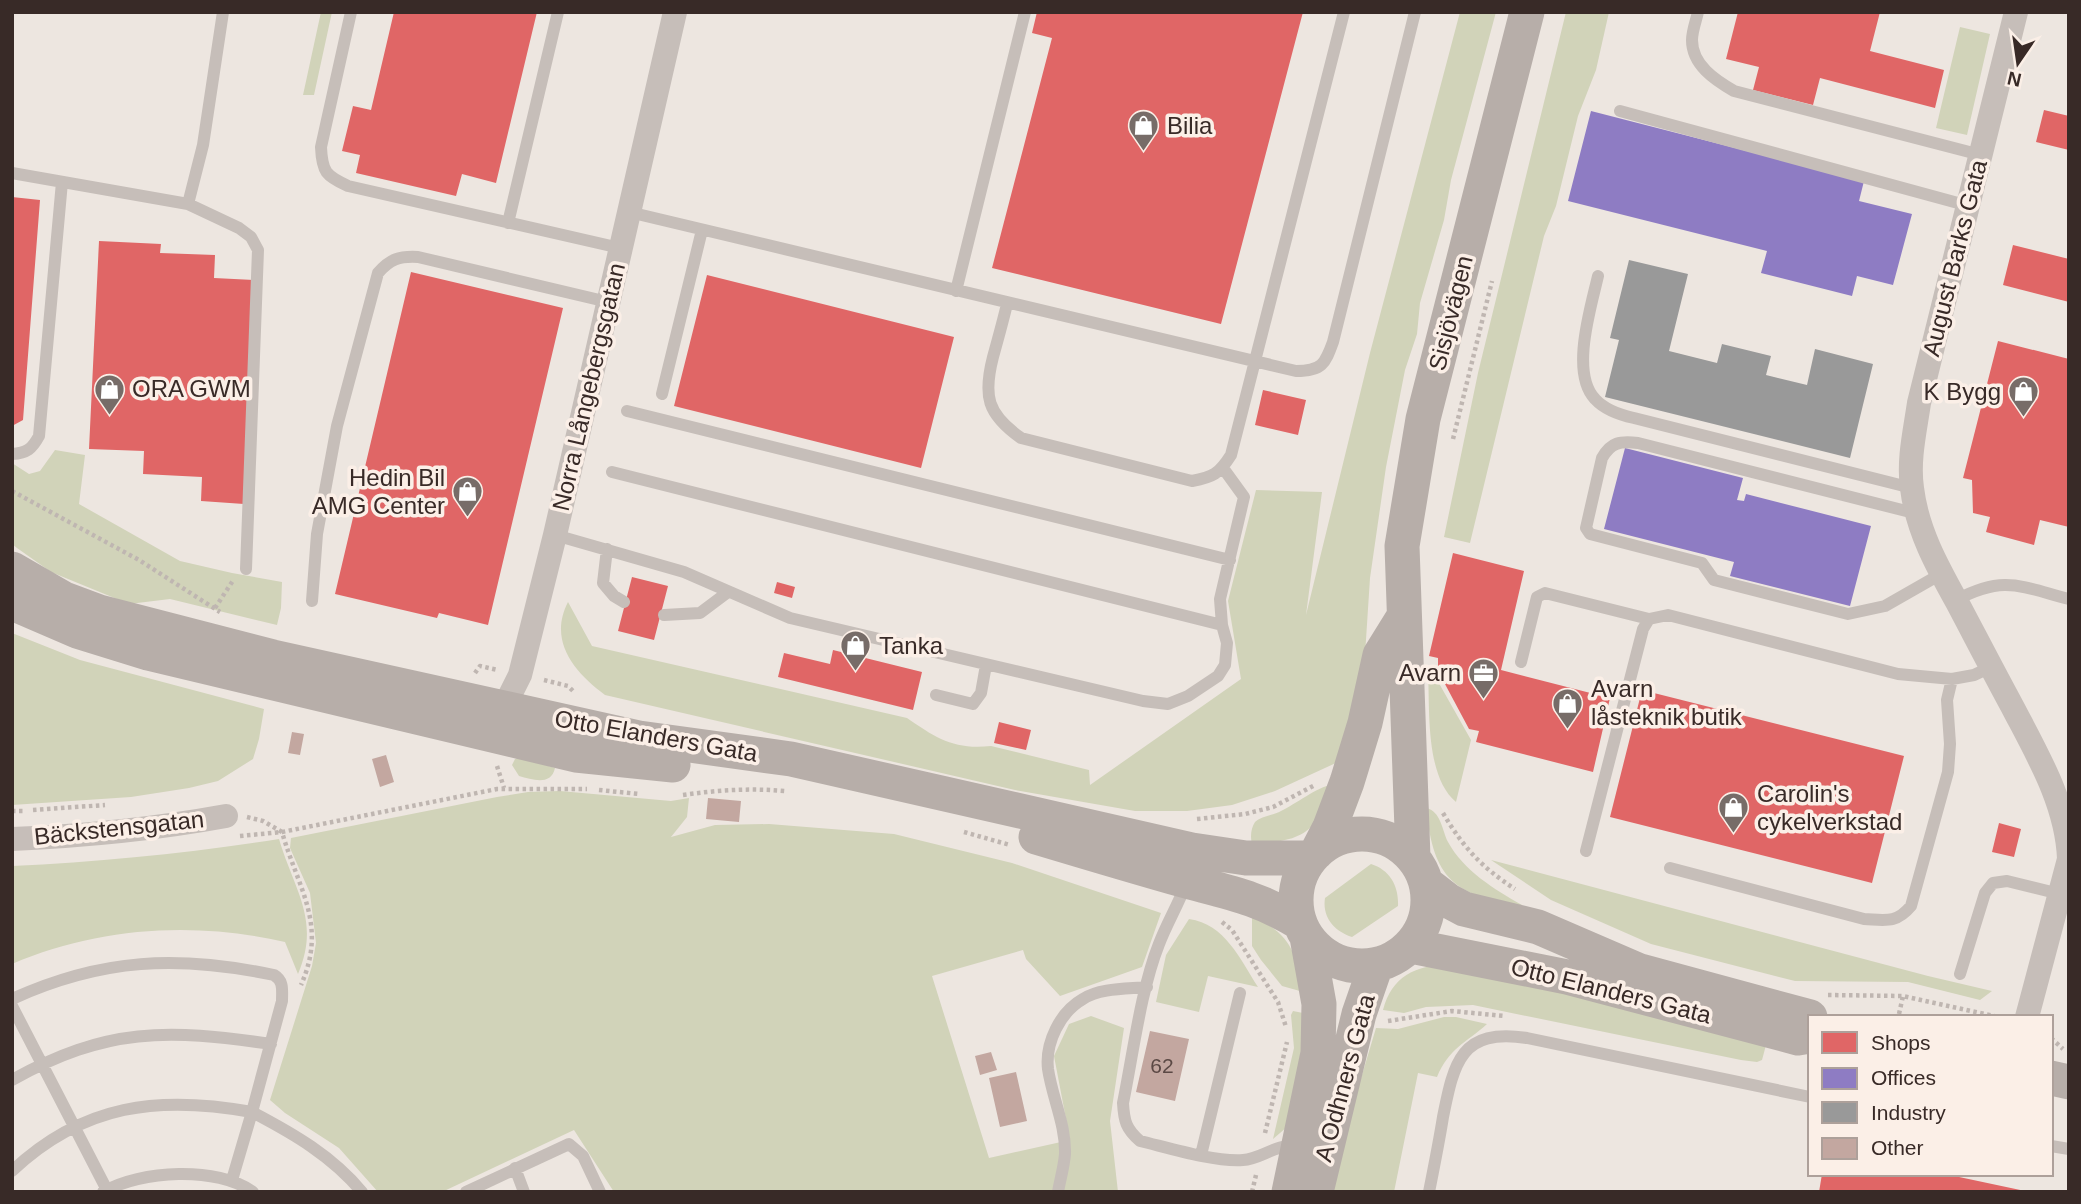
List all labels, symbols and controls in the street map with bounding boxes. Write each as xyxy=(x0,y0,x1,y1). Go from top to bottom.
north arrow xyxy=(1983,28,2053,98)
text: N xyxy=(2005,67,2023,91)
shop icon: Bilia xyxy=(1127,109,1161,153)
place label: Bilia xyxy=(1167,112,1213,139)
street label: August Barks Gata xyxy=(1917,156,1992,359)
street label: Sisjövägen xyxy=(1423,253,1478,373)
street label: Norra Långebergsgatan xyxy=(547,260,630,513)
shop icon: ORA GWM xyxy=(92,372,126,416)
place label: ORA GWM xyxy=(132,375,251,402)
shop icon: K Bygg xyxy=(2007,375,2041,419)
place label: K Bygg xyxy=(1924,378,2001,405)
place label: Hedin Bil AMG Center xyxy=(312,464,445,519)
shop icon: Hedin Bil AMG Center xyxy=(451,475,485,519)
shop icon: Tanka xyxy=(839,629,873,673)
place label: Tanka xyxy=(879,632,944,659)
office icon: Avarn xyxy=(1467,656,1501,700)
place label: Avarn xyxy=(1399,659,1461,686)
place label: Avarn låsteknik butik xyxy=(1591,675,1743,730)
shop icon: Avarn låsteknik butik xyxy=(1551,686,1585,730)
street label: Otto Elanders Gata xyxy=(553,704,760,767)
place label: Carolin's cykelverkstad xyxy=(1757,780,1902,835)
shop icon: Carolin's cykelverkstad xyxy=(1717,791,1751,835)
street label: Bäckstensgatan xyxy=(33,805,205,850)
street label: Otto Elanders Gata xyxy=(1508,953,1715,1029)
street label: A Odhners Gata xyxy=(1309,991,1380,1164)
legend xyxy=(1808,1015,2053,1176)
text: Shops xyxy=(1871,1031,1931,1054)
house number: 62 xyxy=(1150,1054,1174,1077)
text: Offices xyxy=(1871,1066,1936,1089)
text: Industry xyxy=(1871,1101,1946,1124)
text: Other xyxy=(1871,1136,1924,1159)

